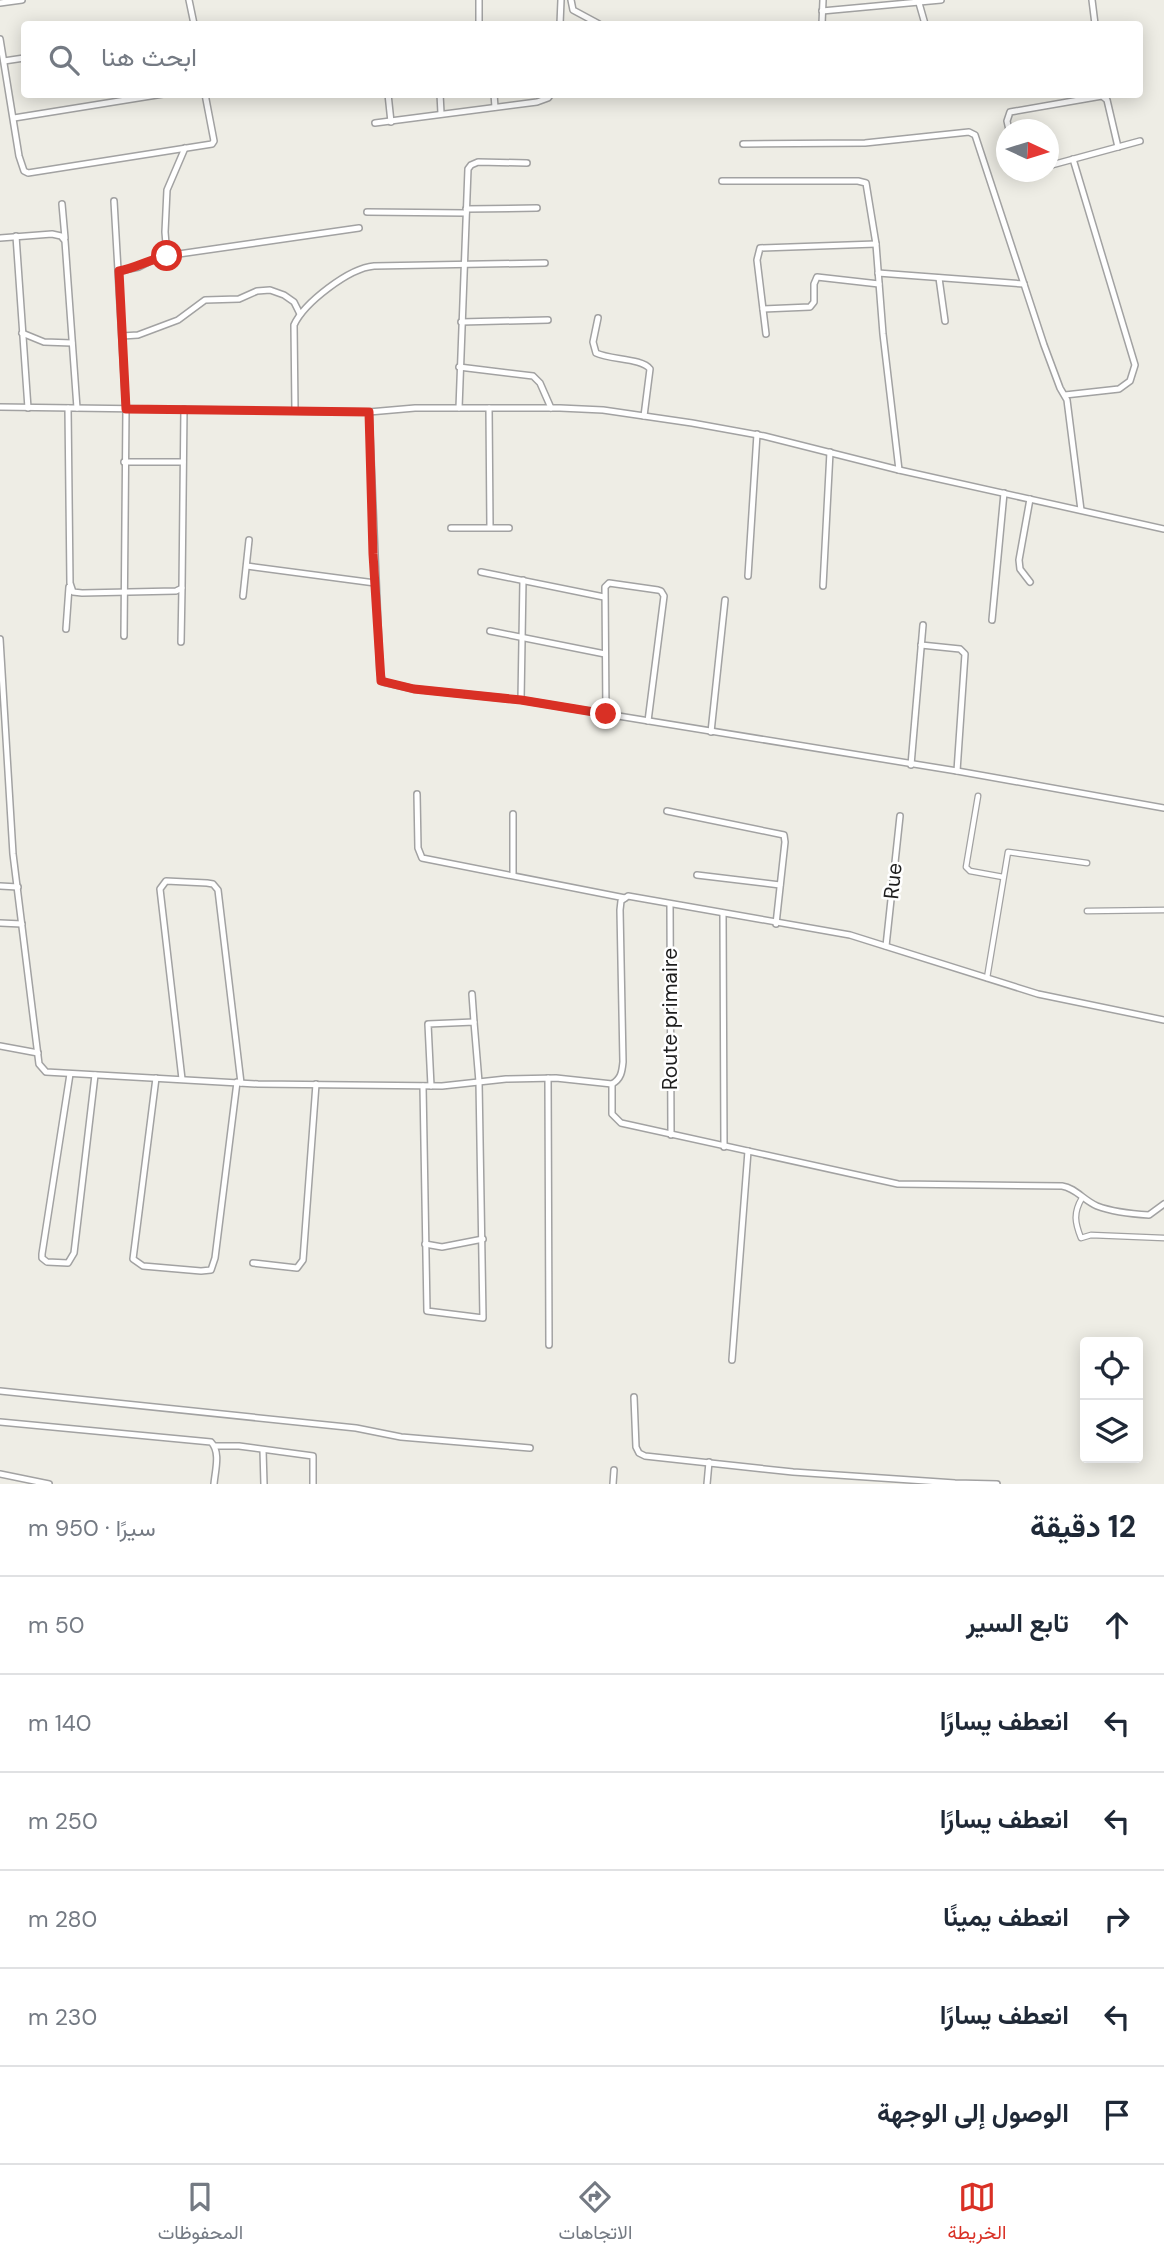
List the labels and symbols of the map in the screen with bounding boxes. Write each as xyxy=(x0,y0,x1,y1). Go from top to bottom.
north arrow xyxy=(996,119,1059,182)
route start xyxy=(151,240,182,271)
route end xyxy=(590,698,621,729)
street label: Rue xyxy=(877,861,909,901)
street label: Route primaire xyxy=(656,948,684,1090)

